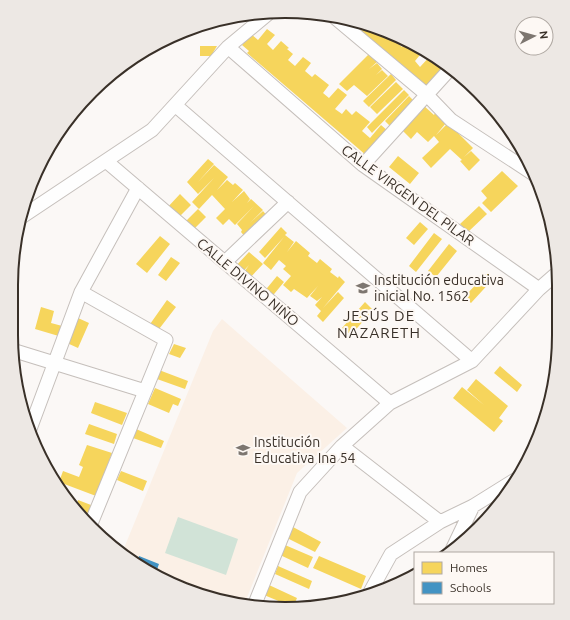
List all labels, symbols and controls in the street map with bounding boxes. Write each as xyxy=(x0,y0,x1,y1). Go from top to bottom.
north arrow xyxy=(514,16,554,56)
text: N xyxy=(538,30,550,40)
street label: CALLE VIRGEN DEL PILAR xyxy=(339,141,478,249)
street label: CALLE DIVINO NIÑO xyxy=(194,234,303,329)
place label: Institución educativa inicial No. 1562 xyxy=(374,272,504,304)
school or university icon: Institución educativa inicial No. 1562 xyxy=(355,280,371,296)
district label: JESÚS DE NAZARETH xyxy=(337,307,421,341)
place label: Institución Educativa Ina 54 xyxy=(254,434,356,466)
school or university icon: Institución Educativa Ina 54 xyxy=(235,442,251,458)
legend xyxy=(414,552,554,604)
text: Homes xyxy=(450,561,488,574)
text: Schools xyxy=(450,581,491,594)

